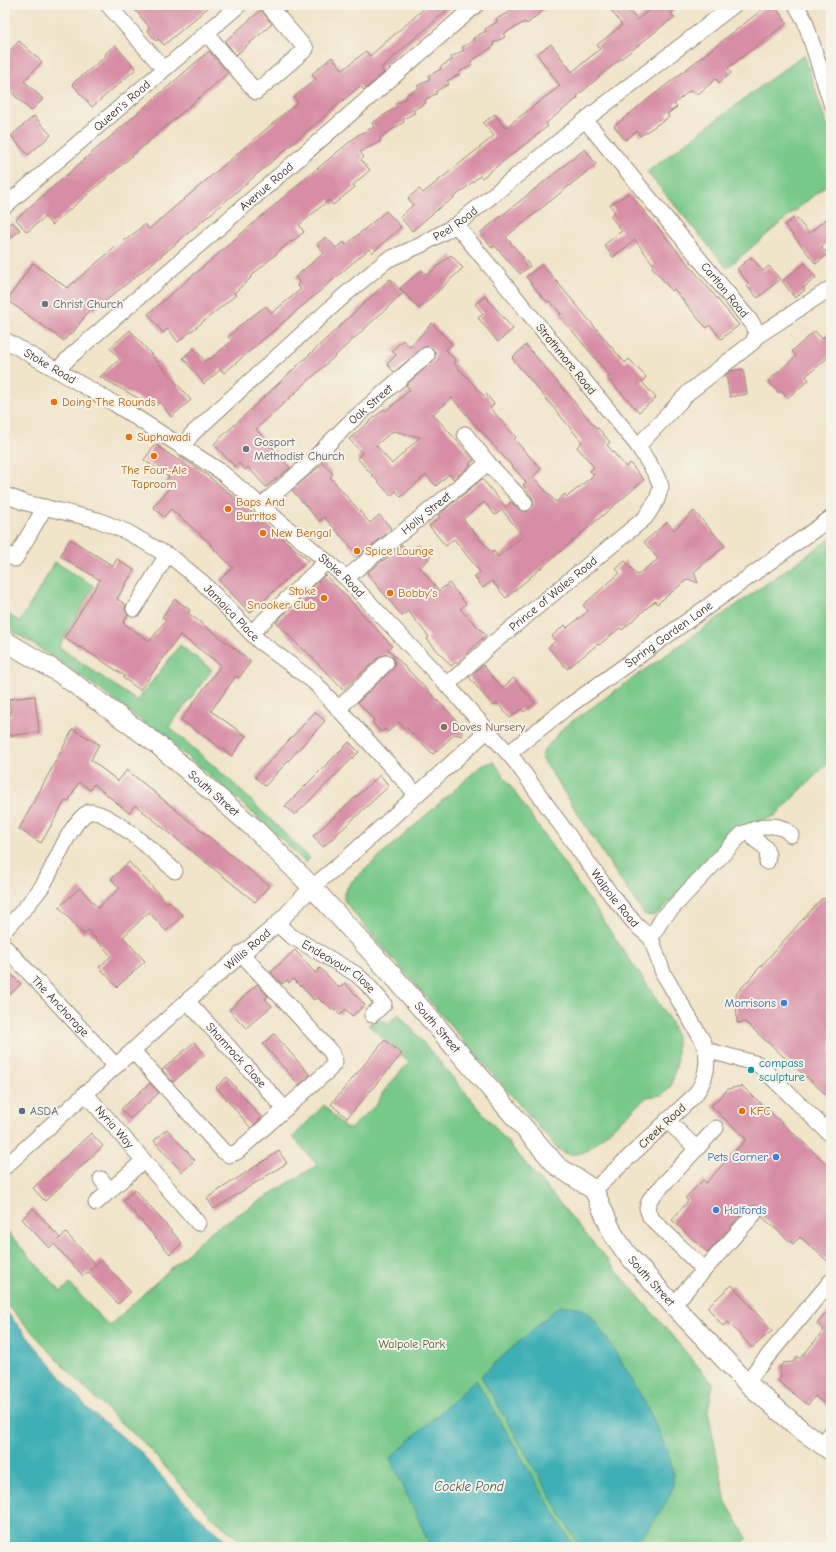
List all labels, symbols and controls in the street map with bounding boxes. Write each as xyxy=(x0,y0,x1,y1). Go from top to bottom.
street label: Queen's Road xyxy=(90,77,153,134)
street label: Avenue Road xyxy=(237,160,296,214)
street label: Peel Road xyxy=(431,203,480,244)
street label: Carlton Road xyxy=(698,260,751,320)
place label: Christ Church xyxy=(53,297,123,311)
marker: Christ Church xyxy=(40,299,50,309)
street label: Strathmore Road xyxy=(533,321,599,397)
street label: Stoke Road xyxy=(22,346,78,387)
street label: Oak Street xyxy=(346,381,396,427)
place label: Doing The Rounds xyxy=(62,395,156,409)
marker: Doing The Rounds xyxy=(49,397,59,407)
place label: Suphawadi xyxy=(137,430,191,444)
marker: Suphawadi xyxy=(124,432,134,442)
place label: Gosport Methodist Church xyxy=(254,435,344,463)
marker: Gosport Methodist Church xyxy=(241,444,251,454)
marker: The Four-Ale Taproom xyxy=(149,451,159,461)
place label: The Four-Ale Taproom xyxy=(121,463,187,491)
street label: Holly Street xyxy=(398,489,454,537)
place label: Baps And Burritos xyxy=(236,495,285,523)
marker: Baps And Burritos xyxy=(223,504,233,514)
place label: New Bengal xyxy=(271,526,331,540)
marker: New Bengal xyxy=(258,528,268,538)
place label: Spice Lounge xyxy=(365,544,434,558)
marker: Spice Lounge xyxy=(352,546,362,556)
street label: Stoke Road xyxy=(316,551,367,600)
street label: Prince of Wales Road xyxy=(506,553,600,634)
street label: Jamaica Place xyxy=(201,581,262,644)
place label: Stoke Snooker Club xyxy=(247,584,316,612)
place label: Bobby's xyxy=(398,586,437,600)
marker: Bobby's xyxy=(385,588,395,598)
marker: Stoke Snooker Club xyxy=(319,593,329,603)
street label: Spring Garden Lane xyxy=(622,598,715,670)
place label: Doves Nursery xyxy=(452,720,526,734)
marker: Doves Nursery xyxy=(439,722,449,732)
street label: South Street xyxy=(185,767,243,820)
street label: Walpole Road xyxy=(588,866,642,930)
street label: Willis Road xyxy=(222,926,273,973)
street label: Endeavour Close xyxy=(299,937,378,996)
street label: The Anchorage xyxy=(28,973,92,1040)
place label: Morrisons xyxy=(724,996,776,1010)
marker: Morrisons xyxy=(779,998,789,1008)
street label: South Street xyxy=(412,999,464,1056)
street label: Shamrock Close xyxy=(203,1020,269,1091)
place label: compass sculpture xyxy=(759,1056,805,1084)
marker: compass sculpture xyxy=(746,1065,756,1075)
street label: Creek Road xyxy=(635,1101,689,1151)
street label: Nyria Way xyxy=(92,1103,137,1152)
place label: ASDA xyxy=(30,1104,58,1118)
place label: KFC xyxy=(750,1104,771,1118)
marker: ASDA xyxy=(17,1106,27,1116)
marker: KFC xyxy=(737,1106,747,1116)
place label: Pets Corner xyxy=(707,1150,768,1164)
marker: Pets Corner xyxy=(771,1152,781,1162)
place label: Halfords xyxy=(724,1203,767,1217)
marker: Halfords xyxy=(711,1205,721,1215)
street label: South Street xyxy=(625,1253,678,1310)
park label: Walpole Park xyxy=(379,1337,446,1351)
water label: Cockle Pond xyxy=(434,1479,505,1494)

